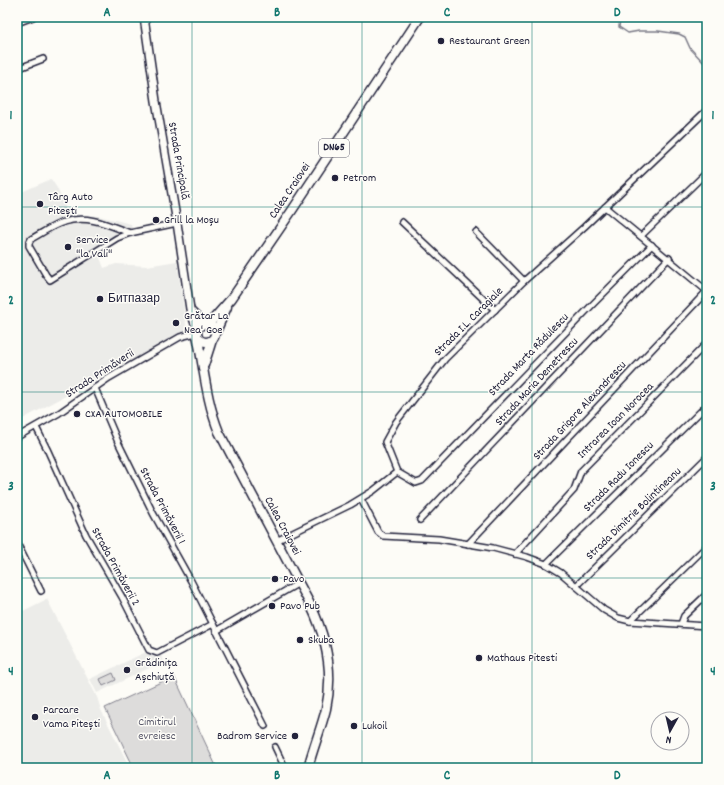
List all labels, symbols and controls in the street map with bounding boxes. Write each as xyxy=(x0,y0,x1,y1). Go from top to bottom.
text: A xyxy=(103,4,111,23)
text: B xyxy=(274,4,280,23)
text: C xyxy=(444,4,451,23)
text: D xyxy=(614,4,621,23)
place label: Restaurant Green xyxy=(449,33,530,50)
marker: Restaurant Green xyxy=(436,36,446,46)
text: 1 xyxy=(10,107,13,126)
text: 1 xyxy=(712,107,715,126)
street label: Strada Principală xyxy=(163,121,193,201)
road number: DN65 xyxy=(319,139,349,157)
street label: Calea Craiovei xyxy=(265,160,315,222)
place label: Petrom xyxy=(343,170,376,187)
marker: Petrom xyxy=(330,173,340,183)
place label: Târg Auto Pitești xyxy=(48,189,93,220)
marker: Târg Auto Pitești xyxy=(35,199,45,209)
place label: Grill la Moșu xyxy=(164,212,219,229)
marker: Grill la Moșu xyxy=(151,215,161,225)
place label: Service "la Vali" xyxy=(76,232,112,263)
marker: Service "la Vali" xyxy=(63,242,73,252)
street label: Strada I.L. Caragiale xyxy=(430,283,508,361)
place label: Битпазар xyxy=(108,291,160,308)
text: 2 xyxy=(8,292,14,311)
text: 2 xyxy=(710,292,716,311)
marker: Битпазар xyxy=(95,294,105,304)
place label: Grătar La Nea' Goe xyxy=(184,308,229,339)
street label: Strada Marta Rădulescu xyxy=(485,310,573,400)
marker: Grătar La Nea' Goe xyxy=(171,318,181,328)
street label: Strada Maria Demetrescu xyxy=(491,334,583,430)
street label: Strada Primăverii xyxy=(62,345,138,403)
street label: Strada Grigore Alexandrescu xyxy=(529,358,631,464)
street label: Intrarea Ioan Norocea xyxy=(574,379,658,463)
place label: CXA AUTOMOBILE xyxy=(85,406,163,423)
marker: CXA AUTOMOBILE xyxy=(72,409,82,419)
street label: Strada Radu Ionescu xyxy=(580,438,658,516)
street label: Strada Dimitrie Bolintineanu xyxy=(582,464,686,564)
street label: Strada Primăverii 1 xyxy=(135,465,189,547)
text: 3 xyxy=(8,478,14,497)
text: 3 xyxy=(710,478,716,497)
street label: Calea Craiovei xyxy=(259,494,305,558)
street label: Strada Primăverii 2 xyxy=(86,525,144,609)
place label: Pavo xyxy=(283,571,304,588)
marker: Pavo xyxy=(270,574,280,584)
place label: Pavo Pub xyxy=(280,598,320,615)
marker: Pavo Pub xyxy=(267,601,277,611)
place label: Skuba xyxy=(308,632,335,649)
marker: Skuba xyxy=(295,635,305,645)
place label: Mathaus Pitesti xyxy=(487,650,557,667)
marker: Mathaus Pitesti xyxy=(474,653,484,663)
place label: Grădinița Așchiuță xyxy=(135,655,177,686)
text: 4 xyxy=(8,663,14,682)
text: 4 xyxy=(710,663,716,682)
marker: Grădinița Așchiuță xyxy=(122,665,132,675)
place label: Parcare Vama Pitești xyxy=(43,702,100,733)
north arrow xyxy=(650,711,690,751)
marker: Parcare Vama Pitești xyxy=(30,712,40,722)
park label: Cimitirul evreiesc xyxy=(138,714,176,745)
place label: Lukoil xyxy=(362,718,388,735)
marker: Lukoil xyxy=(349,721,359,731)
place label: Badrom Service xyxy=(217,728,287,745)
marker: Badrom Service xyxy=(290,731,300,741)
text: N xyxy=(665,731,673,747)
text: A xyxy=(103,767,111,785)
text: B xyxy=(274,767,280,785)
text: C xyxy=(444,767,451,785)
text: D xyxy=(614,767,621,785)

